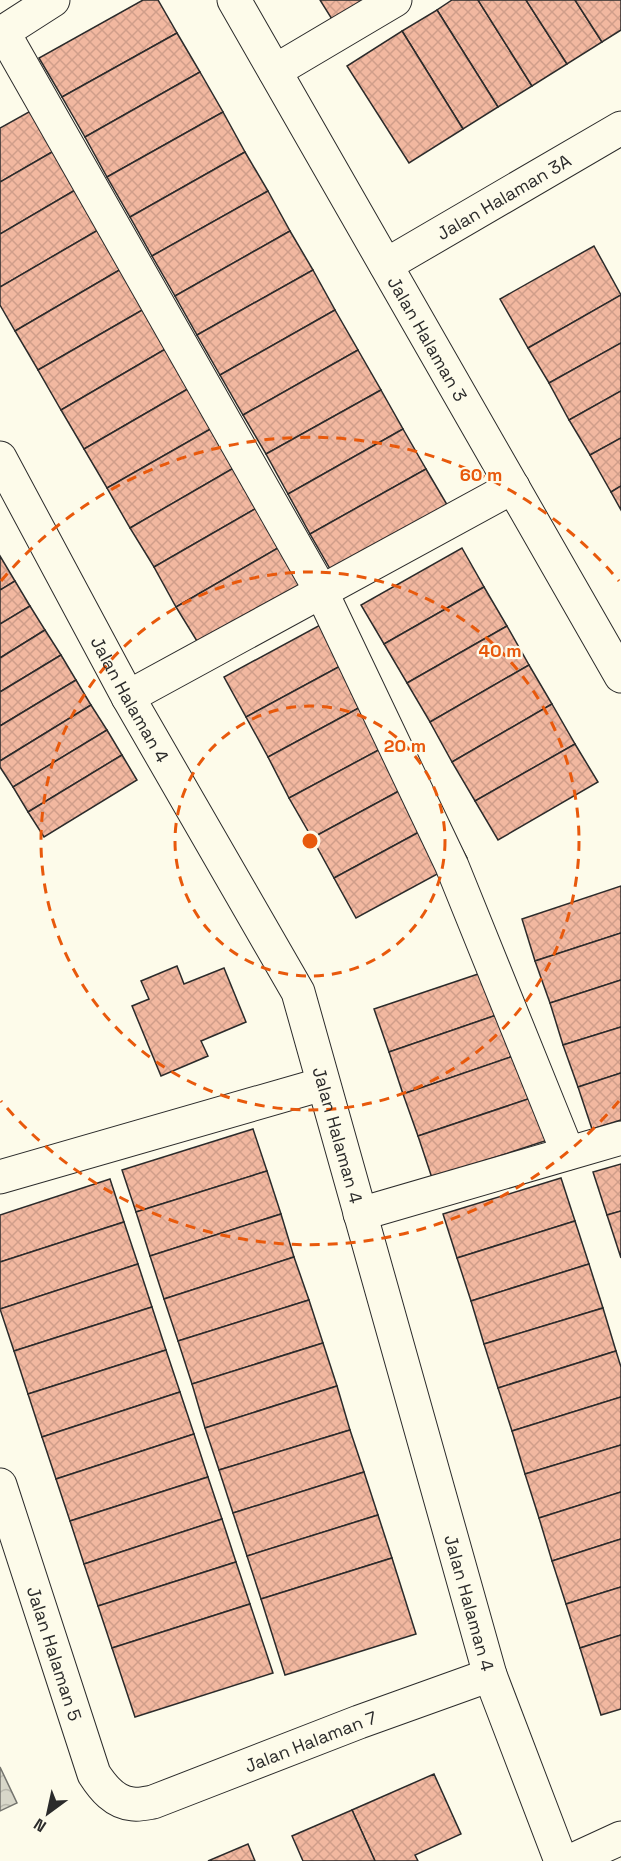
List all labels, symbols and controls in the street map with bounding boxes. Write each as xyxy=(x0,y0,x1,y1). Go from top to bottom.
street label: Jalan Halaman 3A xyxy=(432,148,575,245)
street label: Jalan Halaman 3 xyxy=(383,272,473,405)
text: 60 m xyxy=(460,463,502,486)
street label: Jalan Halaman 4 xyxy=(86,632,175,766)
text: 40 m xyxy=(478,639,522,662)
text: 20 m xyxy=(384,734,426,757)
centre of rings xyxy=(300,831,320,851)
street label: Jalan Halaman 4 xyxy=(308,1064,368,1206)
street label: Jalan Halaman 4 xyxy=(440,1532,500,1674)
street label: Jalan Halaman 5 xyxy=(22,1583,87,1724)
street label: Jalan Halaman 7 xyxy=(241,1705,379,1777)
north arrow xyxy=(18,1783,78,1843)
text: N xyxy=(30,1813,50,1837)

